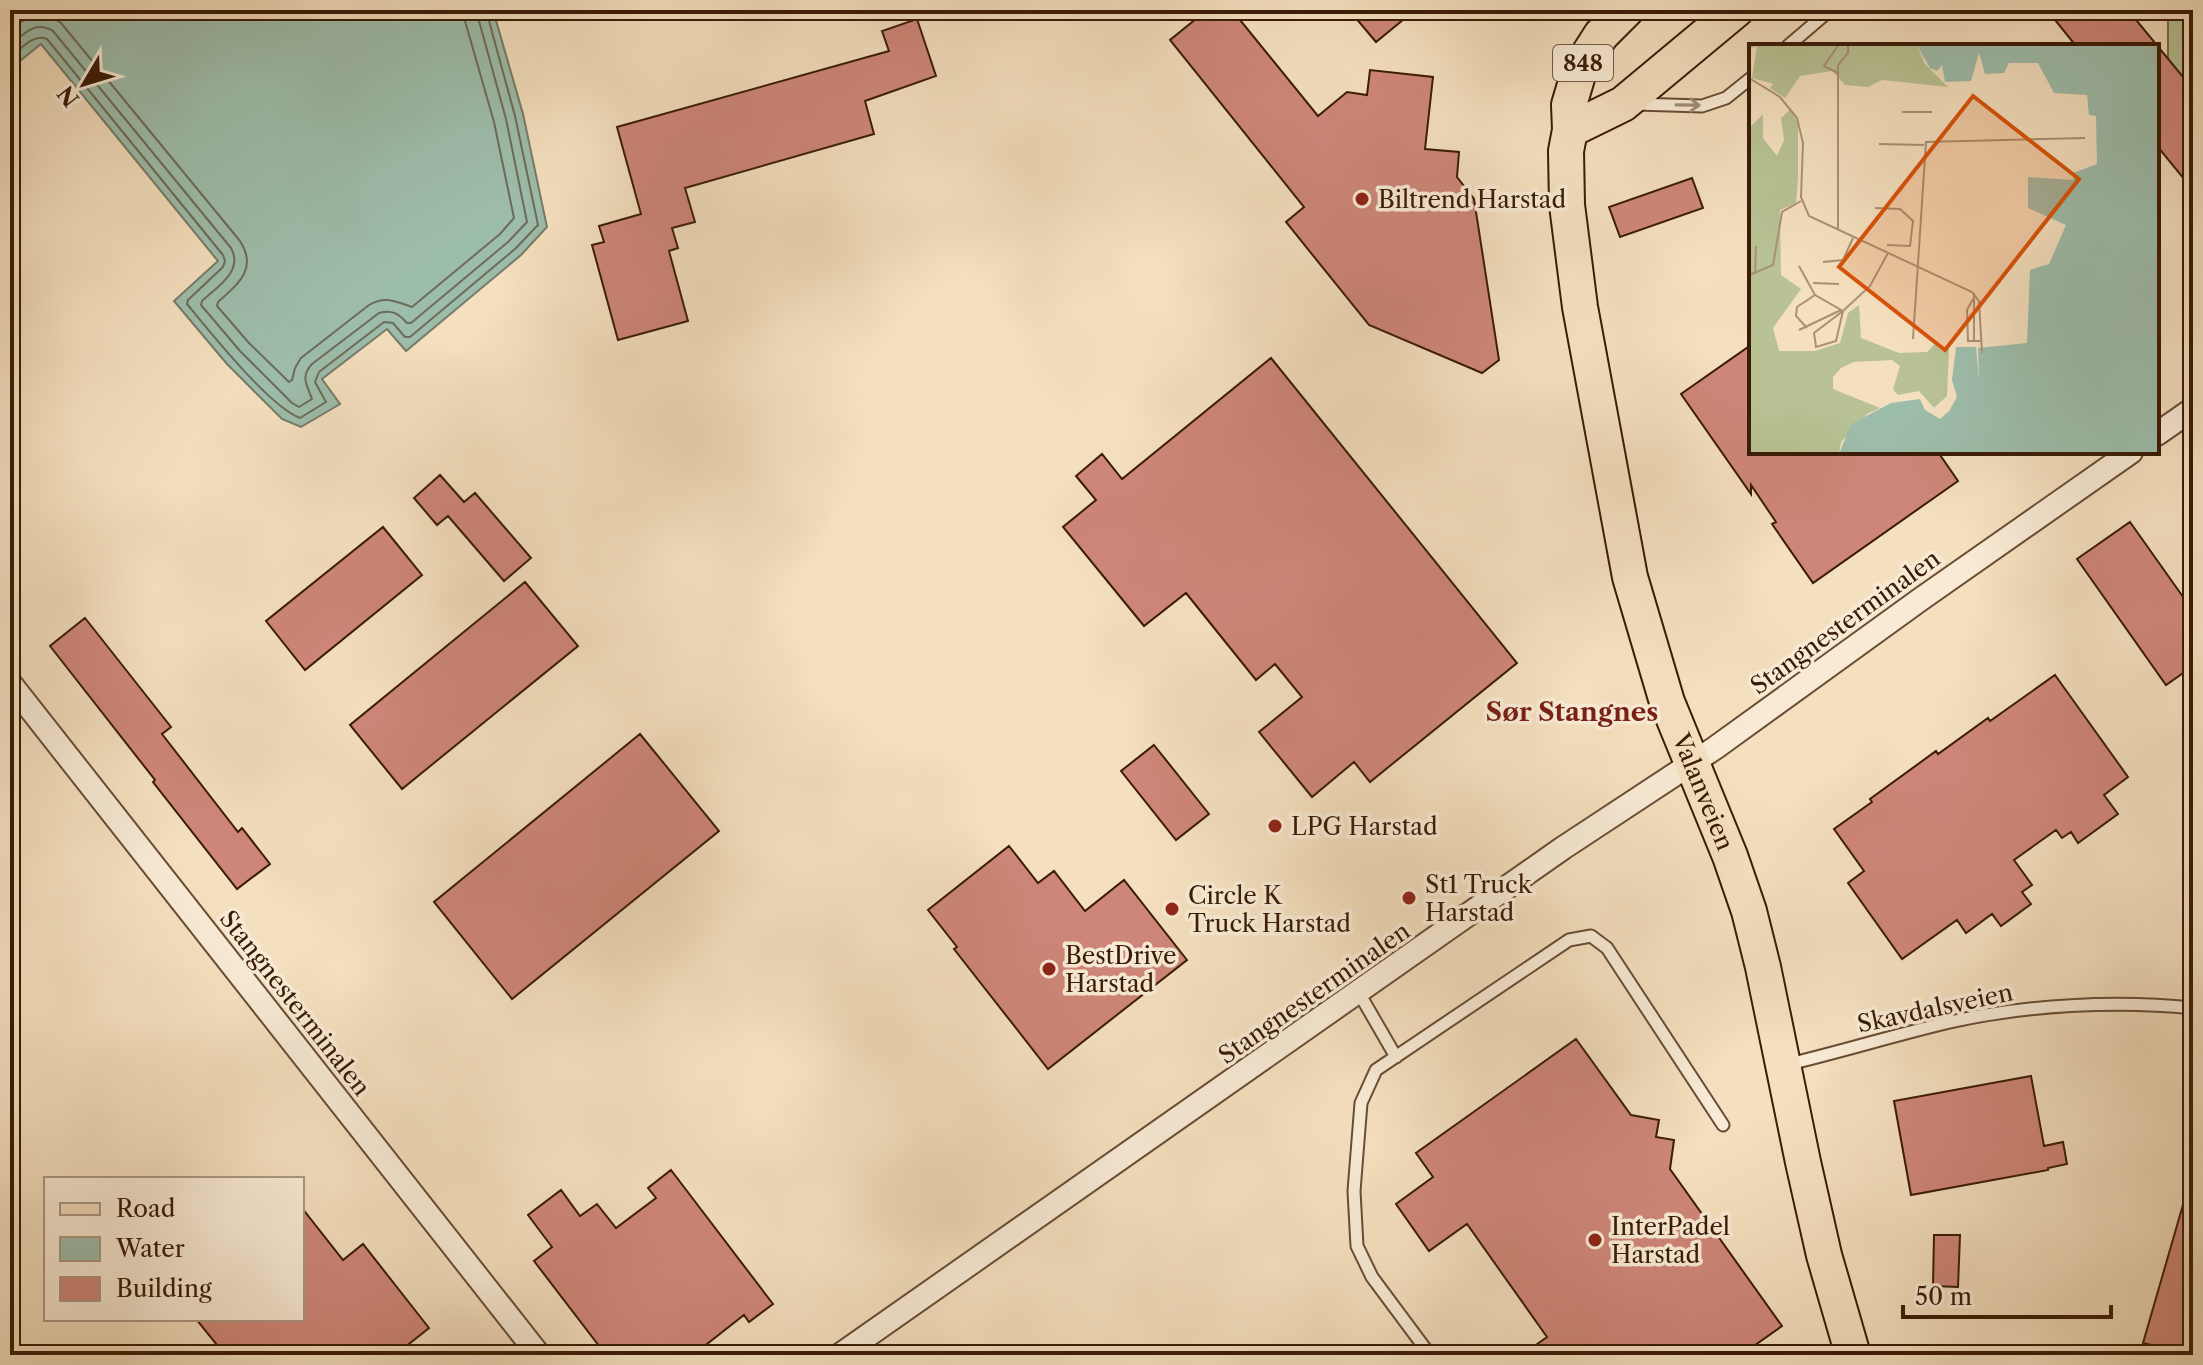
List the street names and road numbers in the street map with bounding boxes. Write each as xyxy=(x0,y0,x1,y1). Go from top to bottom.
road number: 848 xyxy=(1553,45,1613,81)
street label: Stangnesterminalen xyxy=(1745,544,1945,700)
street label: Valanveien xyxy=(1666,728,1740,854)
street label: Stangnesterminalen xyxy=(214,905,376,1101)
street label: Stangnesterminalen xyxy=(1213,916,1415,1070)
street label: Skavdalsveien xyxy=(1855,977,2015,1039)

